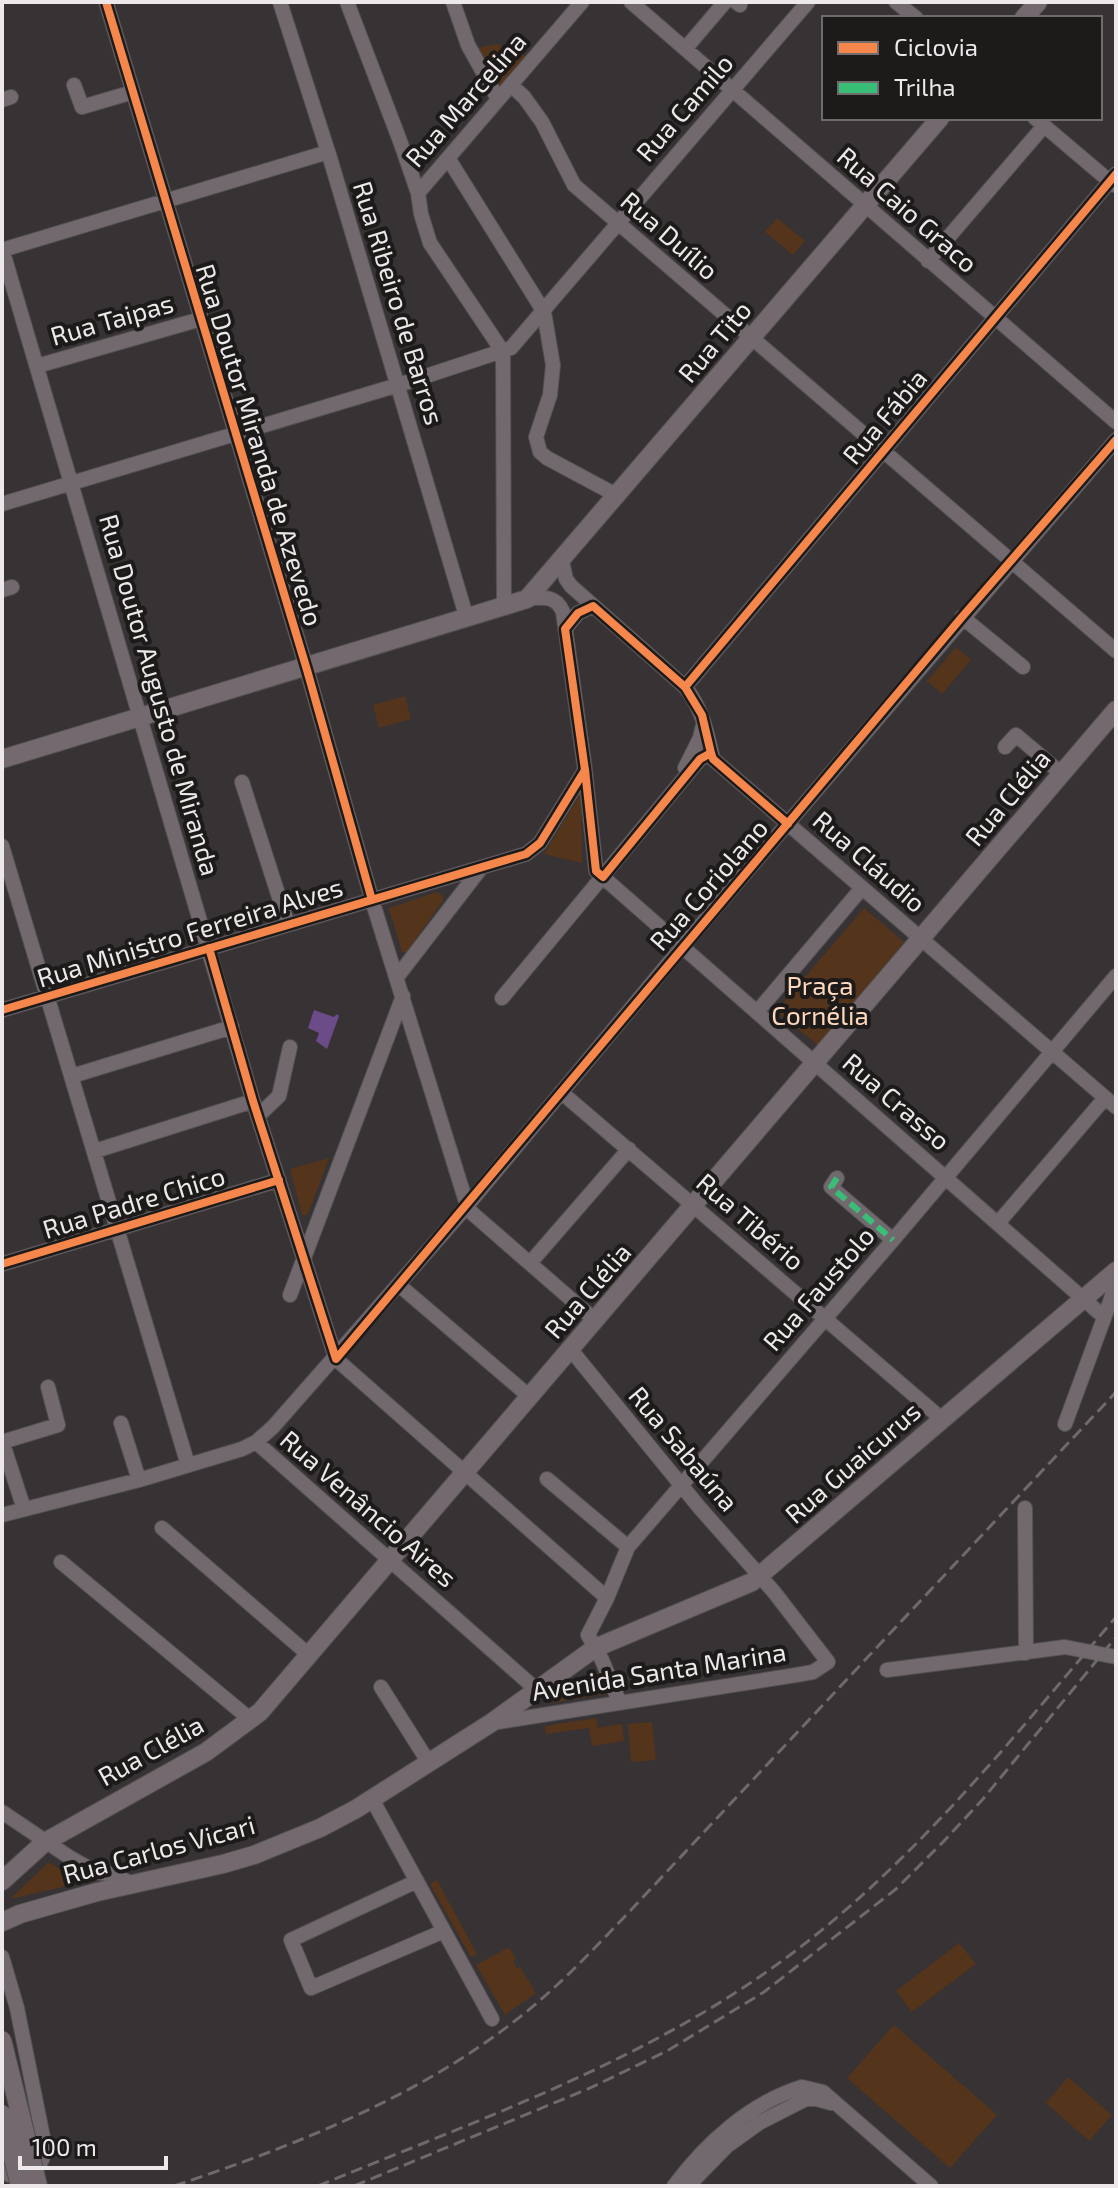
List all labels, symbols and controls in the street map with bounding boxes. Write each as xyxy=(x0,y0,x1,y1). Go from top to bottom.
legend xyxy=(822,16,1102,120)
street label: Rua Marcelina xyxy=(398,25,532,173)
text: Ciclovia xyxy=(894,32,978,61)
street label: Rua Camilo xyxy=(629,47,739,167)
text: Trilha xyxy=(894,72,956,101)
street label: Rua Caio Graco xyxy=(832,140,984,278)
street label: Rua Ribeiro de Barros xyxy=(348,177,451,428)
street label: Rua Duílio xyxy=(615,184,725,285)
street label: Rua Doutor Miranda de Azevedo xyxy=(191,260,330,629)
street label: Rua Taipas xyxy=(47,286,177,351)
street label: Rua Tito xyxy=(671,294,757,388)
street label: Rua Fábia xyxy=(835,362,932,470)
street label: Rua Doutor Augusto de Miranda xyxy=(94,510,227,879)
street label: Rua Clélia xyxy=(958,743,1056,851)
street label: Rua Cláudio xyxy=(807,804,932,918)
street label: Rua Coriolano xyxy=(642,812,773,956)
street label: Rua Ministro Ferreira Alves xyxy=(33,870,346,993)
park label: Praça Cornélia xyxy=(771,969,869,1030)
street label: Rua Crasso xyxy=(837,1046,957,1156)
street label: Rua Padre Chico xyxy=(39,1159,228,1244)
street label: Rua Tibério xyxy=(691,1166,811,1276)
street label: Rua Faustolo xyxy=(756,1220,880,1356)
street label: Rua Clélia xyxy=(537,1236,637,1344)
street label: Rua Sabaúna xyxy=(623,1379,745,1517)
street label: Rua Guaicurus xyxy=(778,1395,926,1529)
street label: Rua Venâncio Aires xyxy=(275,1423,463,1593)
street label: Avenida Santa Marina xyxy=(529,1635,788,1706)
street label: Rua Clélia xyxy=(92,1708,208,1791)
street label: Rua Carlos Vicari xyxy=(59,1808,258,1889)
scale bar xyxy=(20,2120,166,2170)
text: 100 m xyxy=(32,2132,97,2161)

